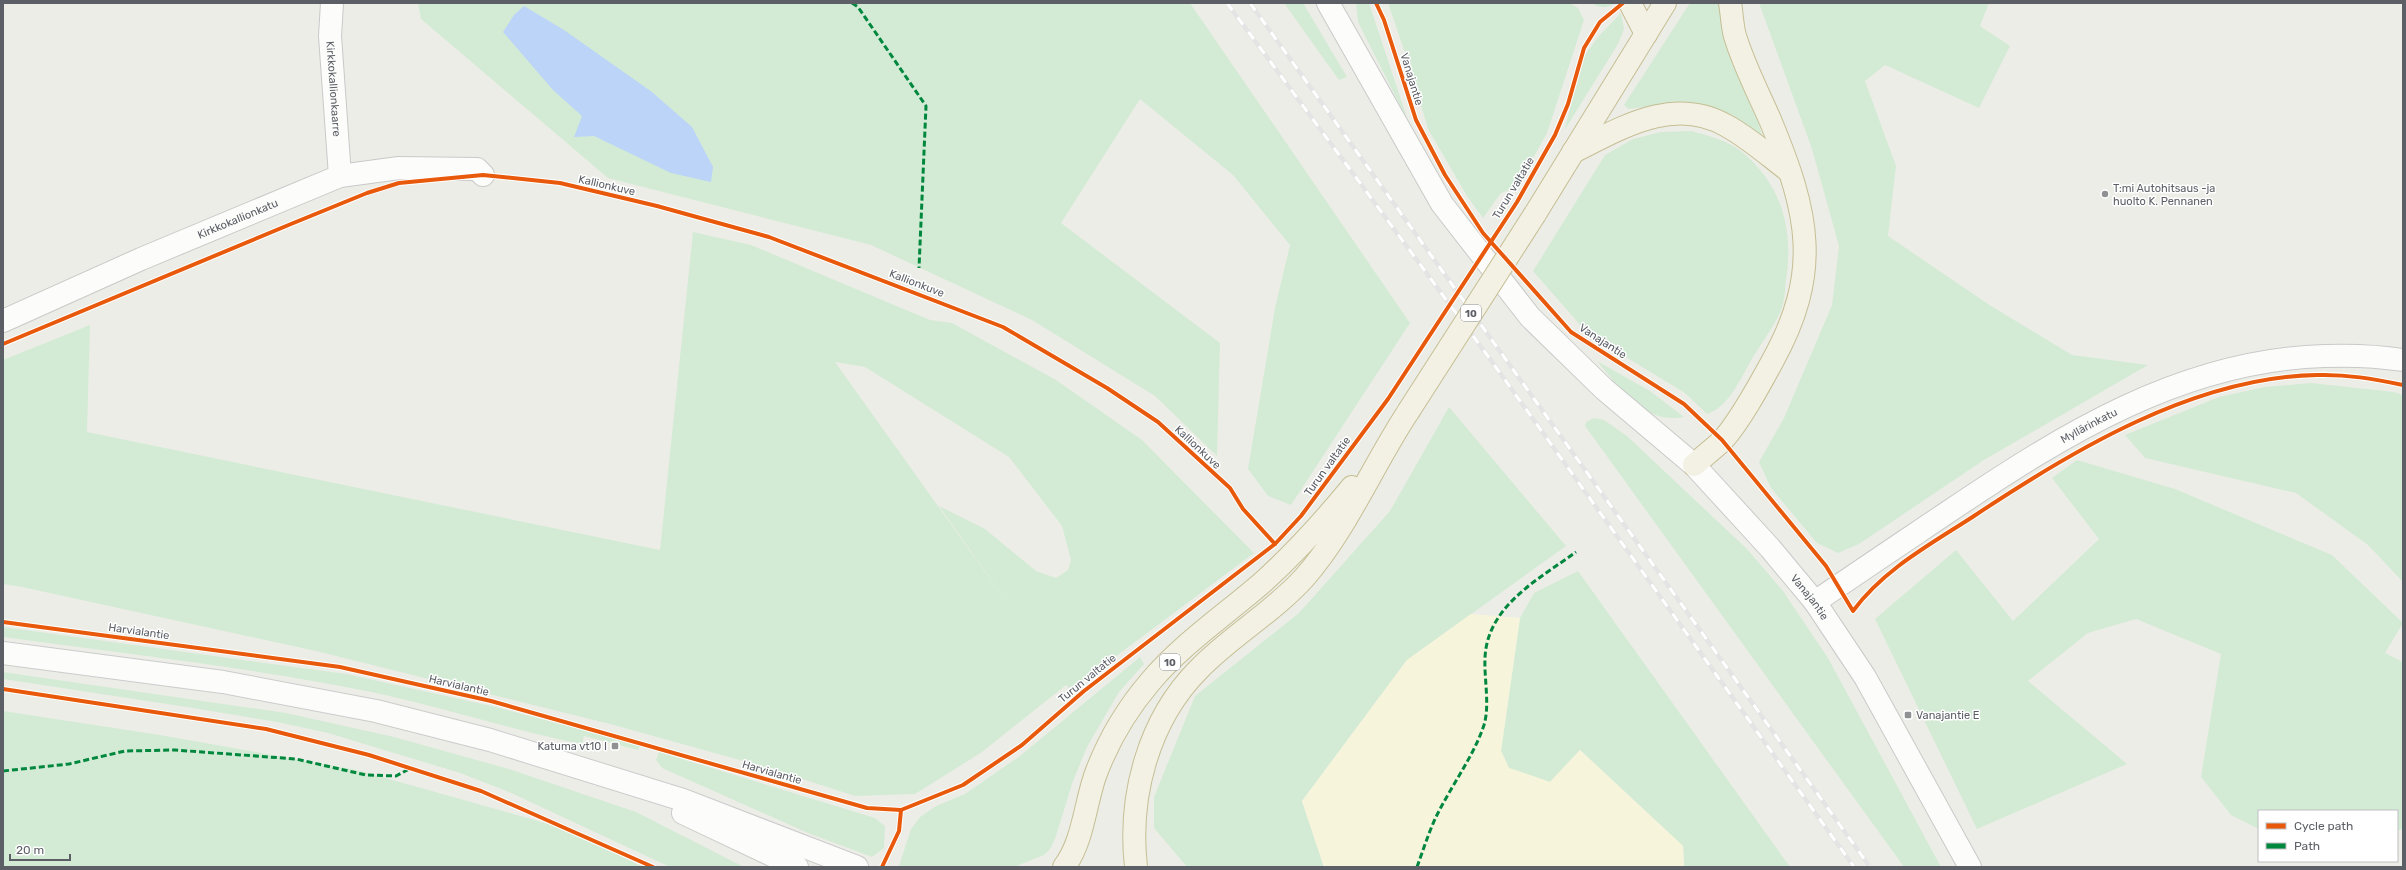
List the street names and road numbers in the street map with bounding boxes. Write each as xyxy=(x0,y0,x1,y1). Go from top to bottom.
street label: Kirkkokallionkaarre xyxy=(323,41,343,137)
street label: Vanajantie xyxy=(1397,51,1426,107)
street label: Turun valtatie xyxy=(1490,155,1537,222)
street label: Kallionkuve xyxy=(577,173,637,198)
street label: Kirkkokallionkatu xyxy=(196,197,280,242)
street label: Kallionkuve xyxy=(887,267,946,300)
road number: 10 xyxy=(1461,305,1481,321)
street label: Vanajantie xyxy=(1577,321,1629,362)
street label: Myllärinkatu xyxy=(2058,406,2120,446)
street label: Kallionkuve xyxy=(1172,423,1223,472)
street label: Turun valtatie xyxy=(1302,434,1353,498)
street label: Vanajantie xyxy=(1788,572,1831,622)
street label: Harvialantie xyxy=(108,621,170,642)
street label: Turun valtatie xyxy=(1056,651,1119,705)
road number: 10 xyxy=(1160,654,1180,670)
street label: Harvialantie xyxy=(428,672,490,699)
street label: Harvialantie xyxy=(741,758,803,787)

